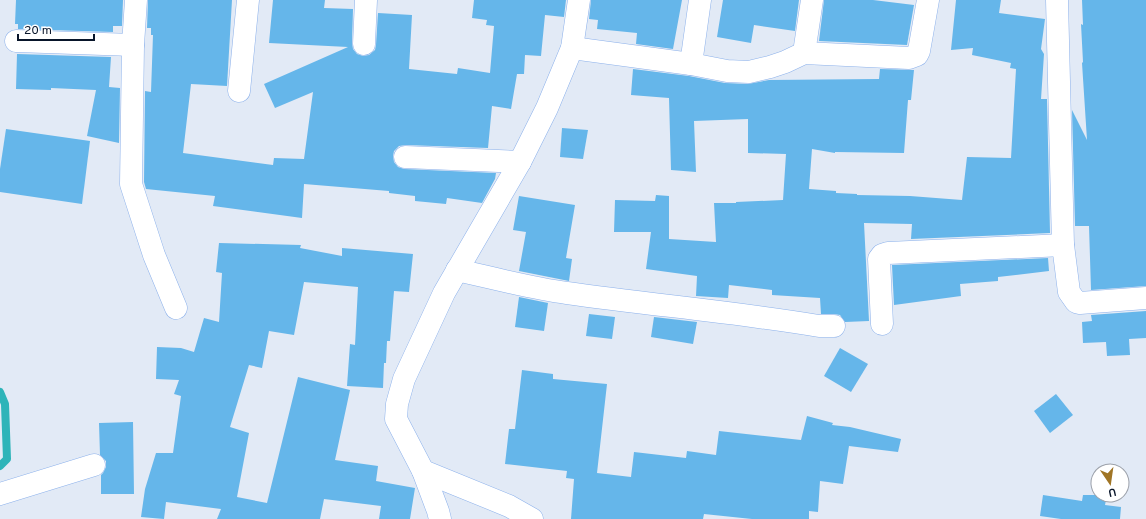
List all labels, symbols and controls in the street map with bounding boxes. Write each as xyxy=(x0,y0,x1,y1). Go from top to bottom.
scale bar xyxy=(18,16,94,42)
text: 20 m xyxy=(24,23,52,39)
north arrow xyxy=(1090,463,1130,503)
text: U xyxy=(1107,484,1117,499)

